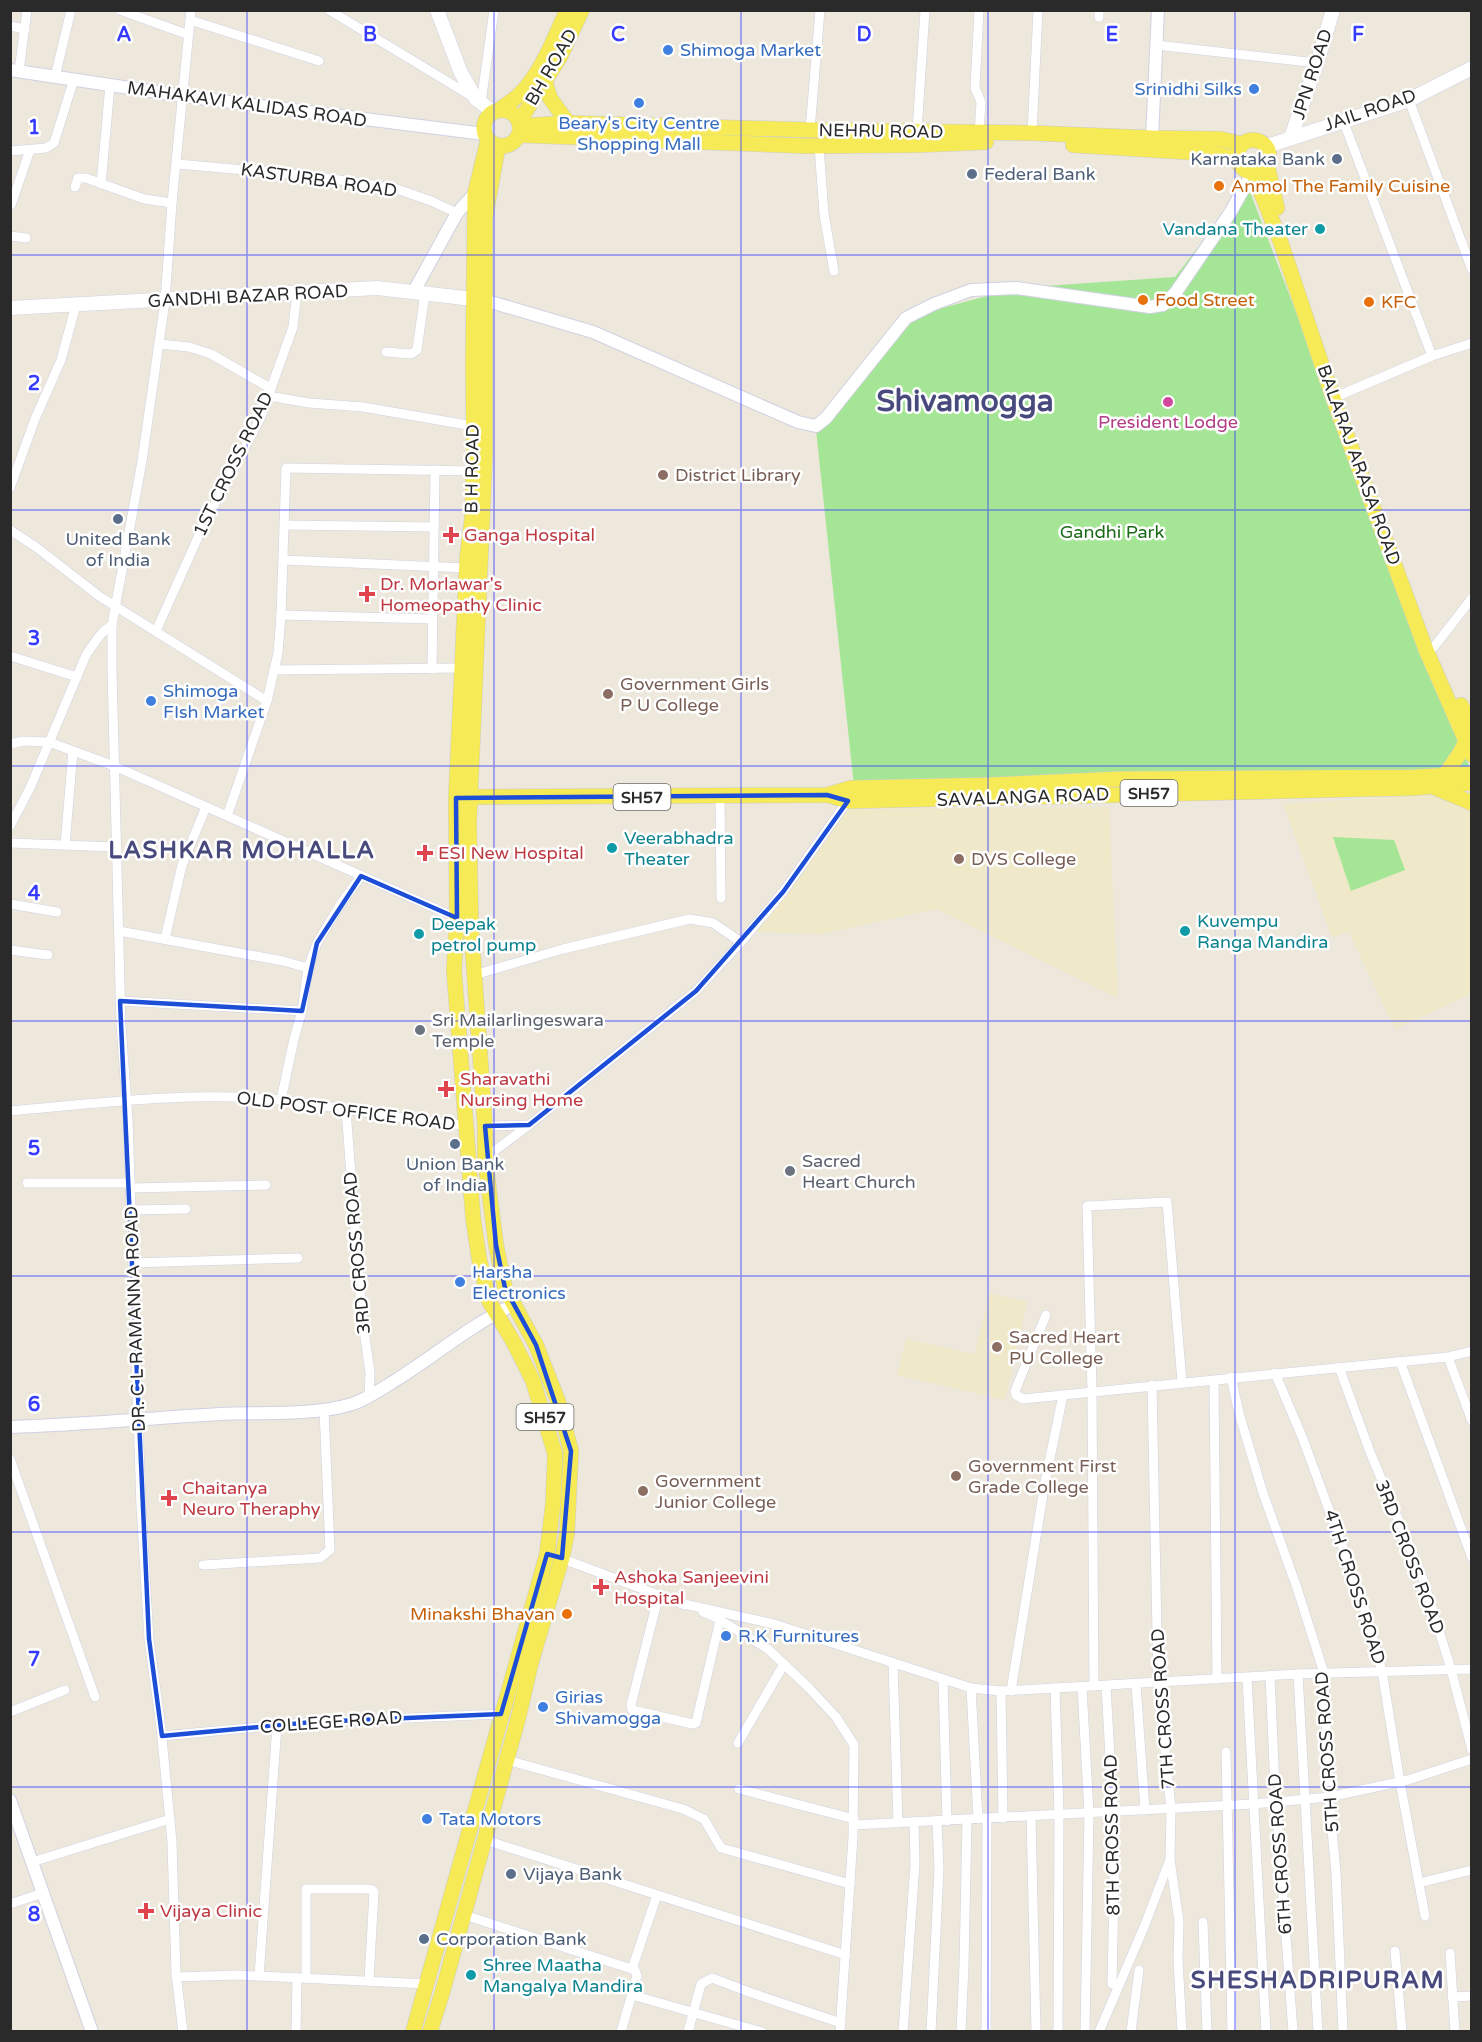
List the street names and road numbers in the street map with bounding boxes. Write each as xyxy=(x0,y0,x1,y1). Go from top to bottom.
street label: BH ROAD xyxy=(520,25,582,109)
street label: JPN ROAD xyxy=(1287,26,1337,122)
street label: MAHAKAVI KALIDAS ROAD xyxy=(126,76,368,132)
street label: JAIL ROAD xyxy=(1321,84,1419,136)
street label: NEHRU ROAD xyxy=(818,119,944,143)
street label: KASTURBA ROAD xyxy=(239,158,399,202)
street label: GANDHI BAZAR ROAD xyxy=(147,280,349,312)
street label: BALARAJ ARASA ROAD xyxy=(1312,362,1406,568)
street label: 1ST CROSS ROAD xyxy=(188,388,278,540)
street label: B H ROAD xyxy=(460,424,484,514)
road number: SH57 xyxy=(1120,780,1178,806)
street label: SAVALANGA ROAD xyxy=(936,783,1110,811)
road number: SH57 xyxy=(614,784,670,810)
street label: OLD POST OFFICE ROAD xyxy=(235,1087,457,1135)
street label: 3RD CROSS ROAD xyxy=(339,1171,375,1335)
street label: DR. C L RAMANNA ROAD xyxy=(120,1206,150,1432)
road number: SH57 xyxy=(516,1404,574,1430)
street label: 3RD CROSS ROAD xyxy=(1370,1477,1450,1637)
street label: 4TH CROSS ROAD xyxy=(1320,1507,1390,1667)
street label: 7TH CROSS ROAD xyxy=(1146,1628,1180,1790)
street label: 5TH CROSS ROAD xyxy=(1310,1671,1344,1833)
street label: COLLEGE ROAD xyxy=(259,1706,403,1738)
street label: 8TH CROSS ROAD xyxy=(1100,1754,1124,1916)
street label: 6TH CROSS ROAD xyxy=(1263,1773,1297,1935)

